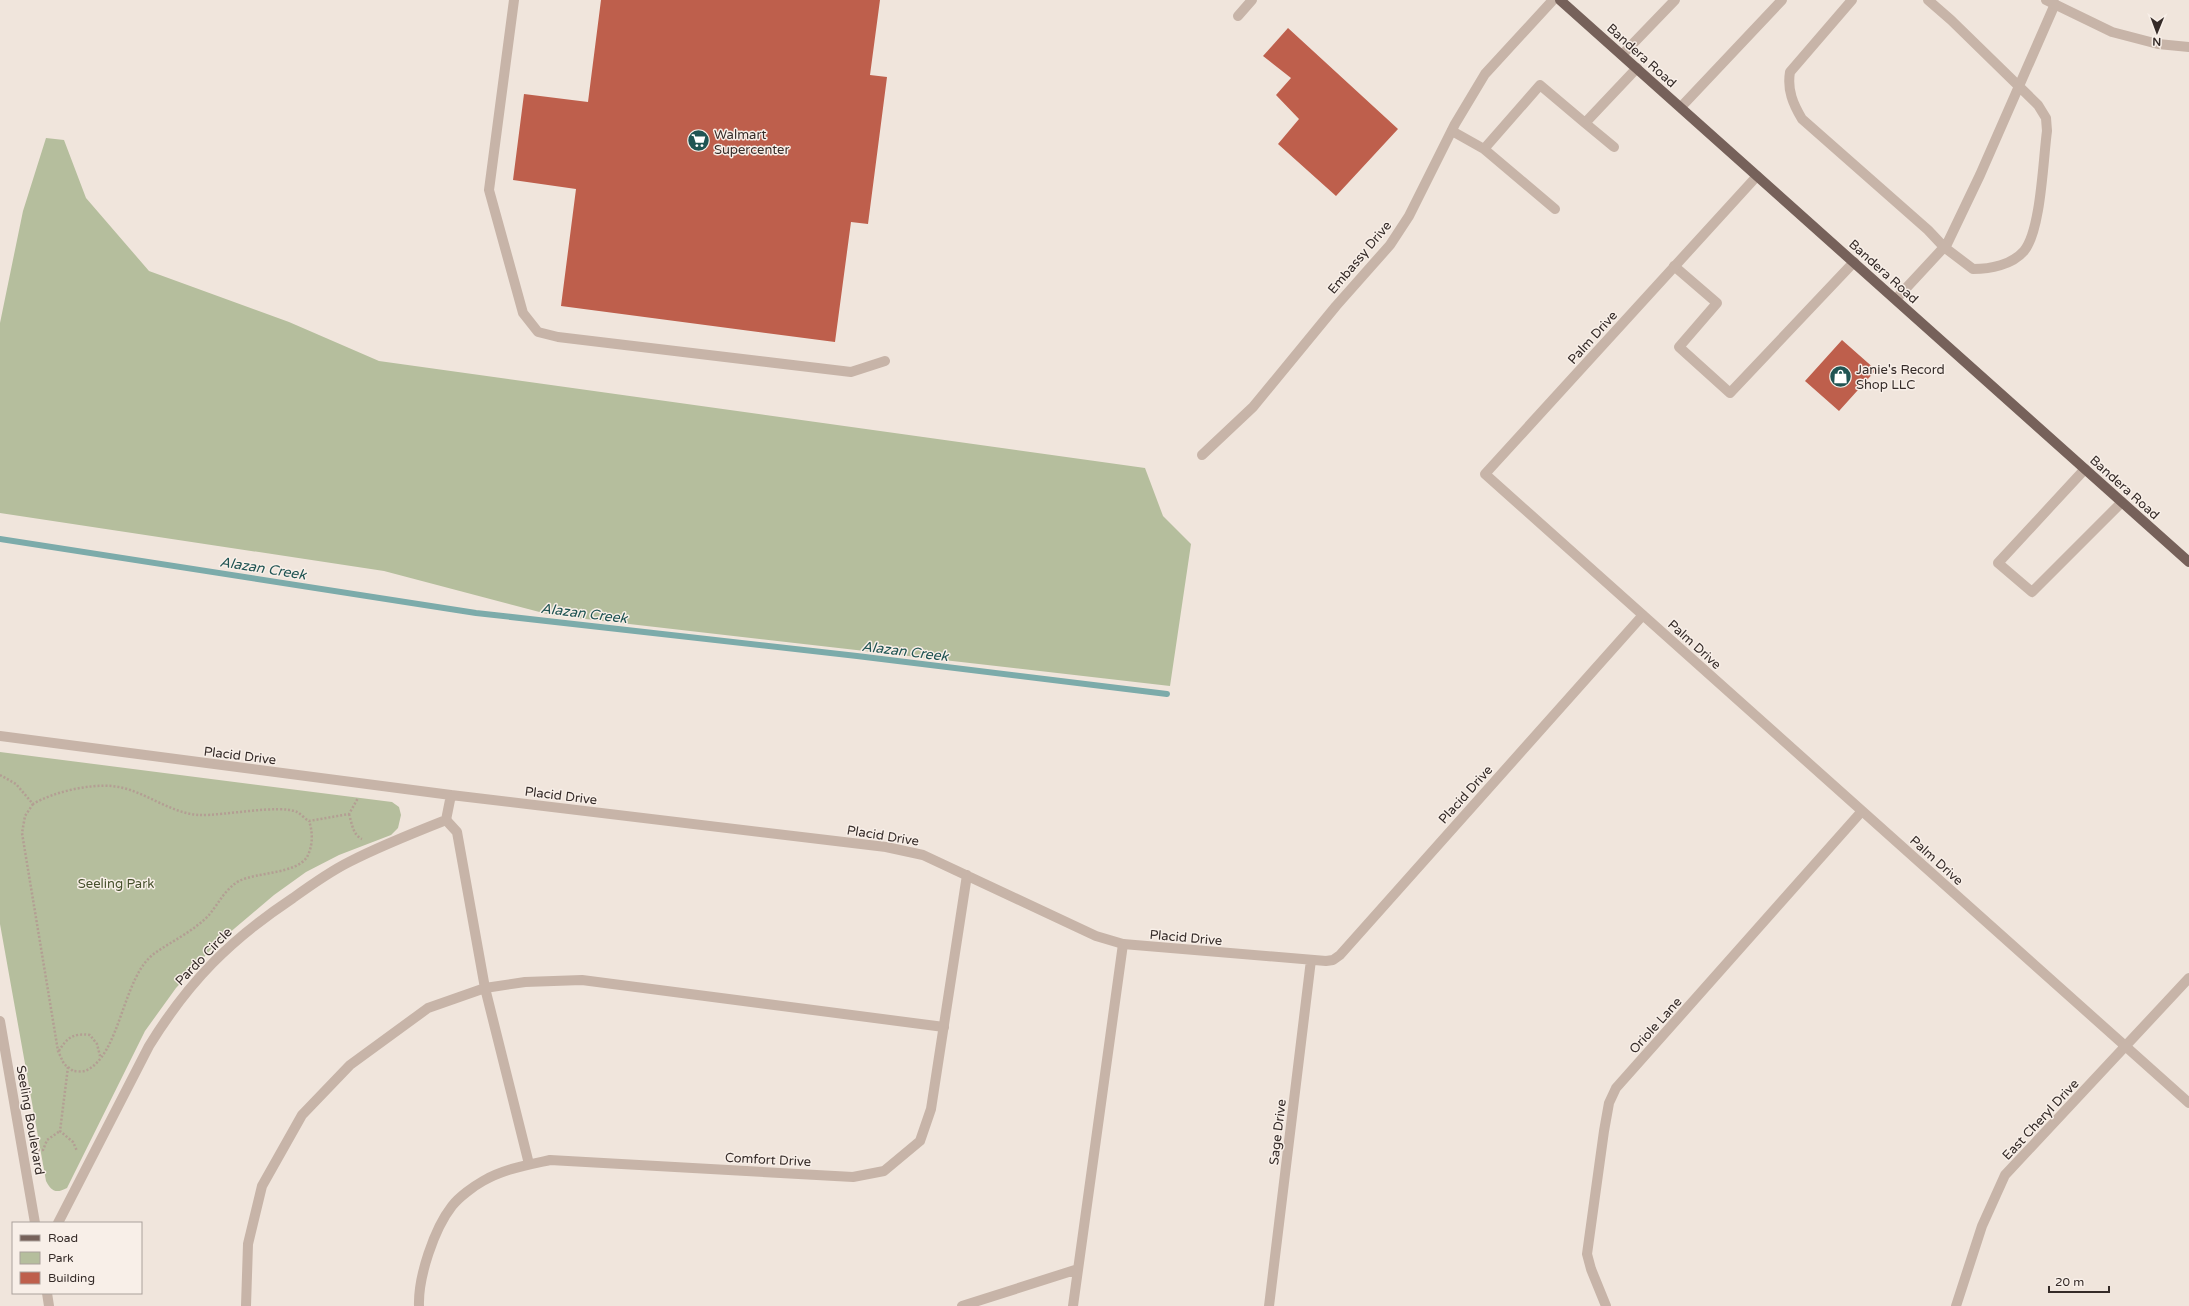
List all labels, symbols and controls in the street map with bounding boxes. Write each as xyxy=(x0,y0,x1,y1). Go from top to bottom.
north arrow xyxy=(2137,12,2177,52)
street label: Bandera Road xyxy=(1603,20,1679,91)
text: N xyxy=(2152,35,2161,48)
place label: Walmart Supercenter xyxy=(714,127,789,158)
supermarket icon: Walmart Supercenter xyxy=(686,128,712,154)
street label: Embassy Drive xyxy=(1325,218,1395,297)
street label: Bandera Road xyxy=(1845,236,1921,307)
street label: Palm Drive xyxy=(1565,308,1621,368)
place label: Janie's Record Shop LLC xyxy=(1856,362,1945,393)
shop icon: Janie's Record Shop LLC xyxy=(1828,363,1854,389)
street label: Bandera Road xyxy=(2086,452,2162,523)
water label: Alazan Creek xyxy=(219,553,309,584)
water label: Alazan Creek xyxy=(540,600,630,627)
street label: Palm Drive xyxy=(1664,617,1724,673)
water label: Alazan Creek xyxy=(861,638,951,665)
street label: Placid Drive xyxy=(203,744,277,768)
street label: Placid Drive xyxy=(1435,762,1496,827)
street label: Placid Drive xyxy=(524,784,598,808)
street label: Placid Drive xyxy=(846,822,920,850)
street label: Palm Drive xyxy=(1906,833,1966,889)
park label: Seeling Park xyxy=(78,876,154,892)
street label: Pardo Circle xyxy=(172,924,235,989)
street label: Placid Drive xyxy=(1149,927,1223,949)
street label: Oriole Lane xyxy=(1626,994,1685,1057)
street label: Seeling Boulevard xyxy=(12,1064,48,1176)
street label: East Cheryl Drive xyxy=(1999,1076,2082,1164)
street label: Sage Drive xyxy=(1266,1098,1290,1166)
street label: Comfort Drive xyxy=(724,1150,811,1170)
legend xyxy=(12,1222,142,1294)
text: Road xyxy=(48,1231,78,1245)
text: Park xyxy=(48,1251,74,1265)
scale bar xyxy=(2049,1268,2109,1294)
text: Building xyxy=(48,1271,95,1285)
text: 20 m xyxy=(2055,1275,2084,1289)

